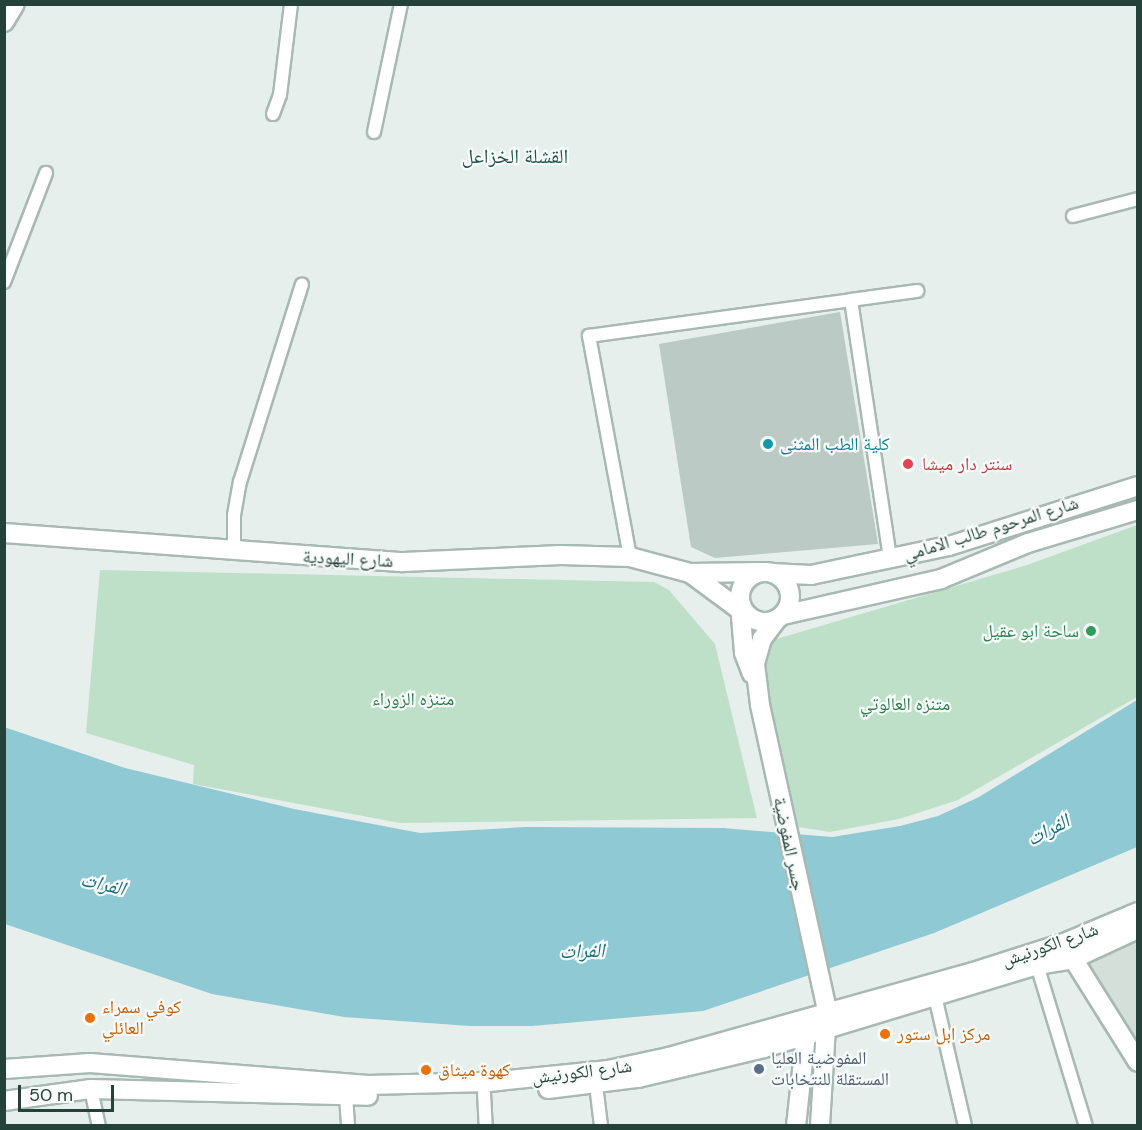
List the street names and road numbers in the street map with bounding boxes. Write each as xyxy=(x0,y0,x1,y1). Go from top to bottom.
street label: شارع المرحوم طالب الامامي xyxy=(901,492,1081,566)
street label: شارع اليهودية xyxy=(302,546,394,572)
street label: جسر المفوضية xyxy=(769,795,809,893)
street label: شارع الكورنيش xyxy=(999,918,1101,972)
street label: شارع الكورنيش xyxy=(531,1055,633,1089)

